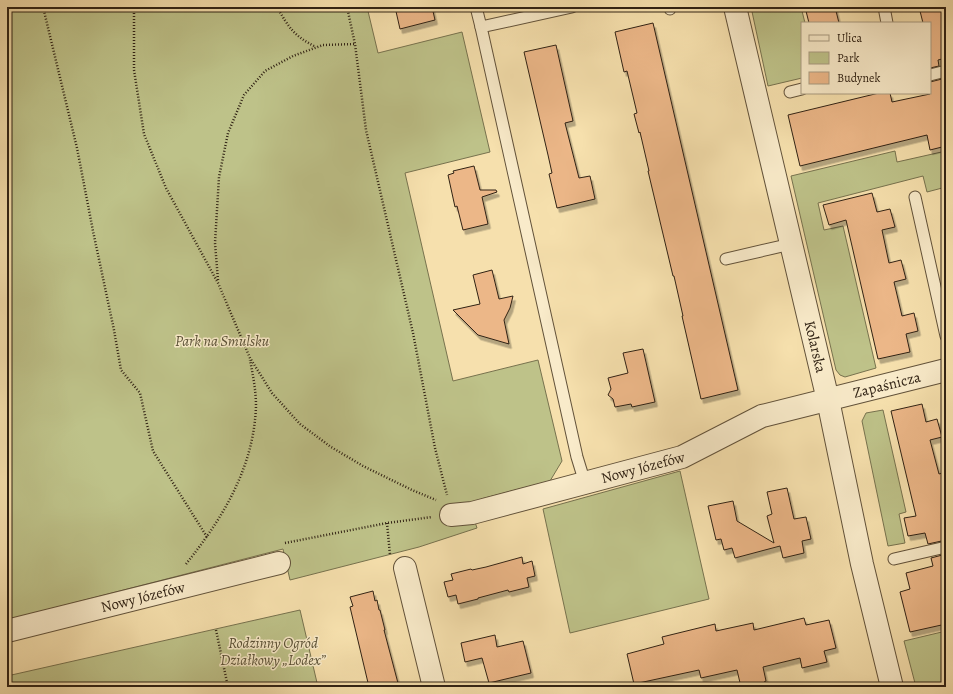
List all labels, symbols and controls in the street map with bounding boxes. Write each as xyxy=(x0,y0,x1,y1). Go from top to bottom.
legend xyxy=(801,22,931,94)
text: Ulica xyxy=(837,30,862,46)
text: Park xyxy=(837,50,860,66)
text: Budynek xyxy=(837,70,880,86)
street label: Kolarska xyxy=(800,318,831,375)
park label: Park na Smulsku xyxy=(175,331,269,351)
street label: Zapaśnicza xyxy=(851,367,923,403)
street label: Nowy Józefów xyxy=(599,447,687,488)
street label: Nowy Józefów xyxy=(99,577,187,617)
park label: Rodzinny Ogród Działkowy „Lodex” xyxy=(220,633,327,670)

